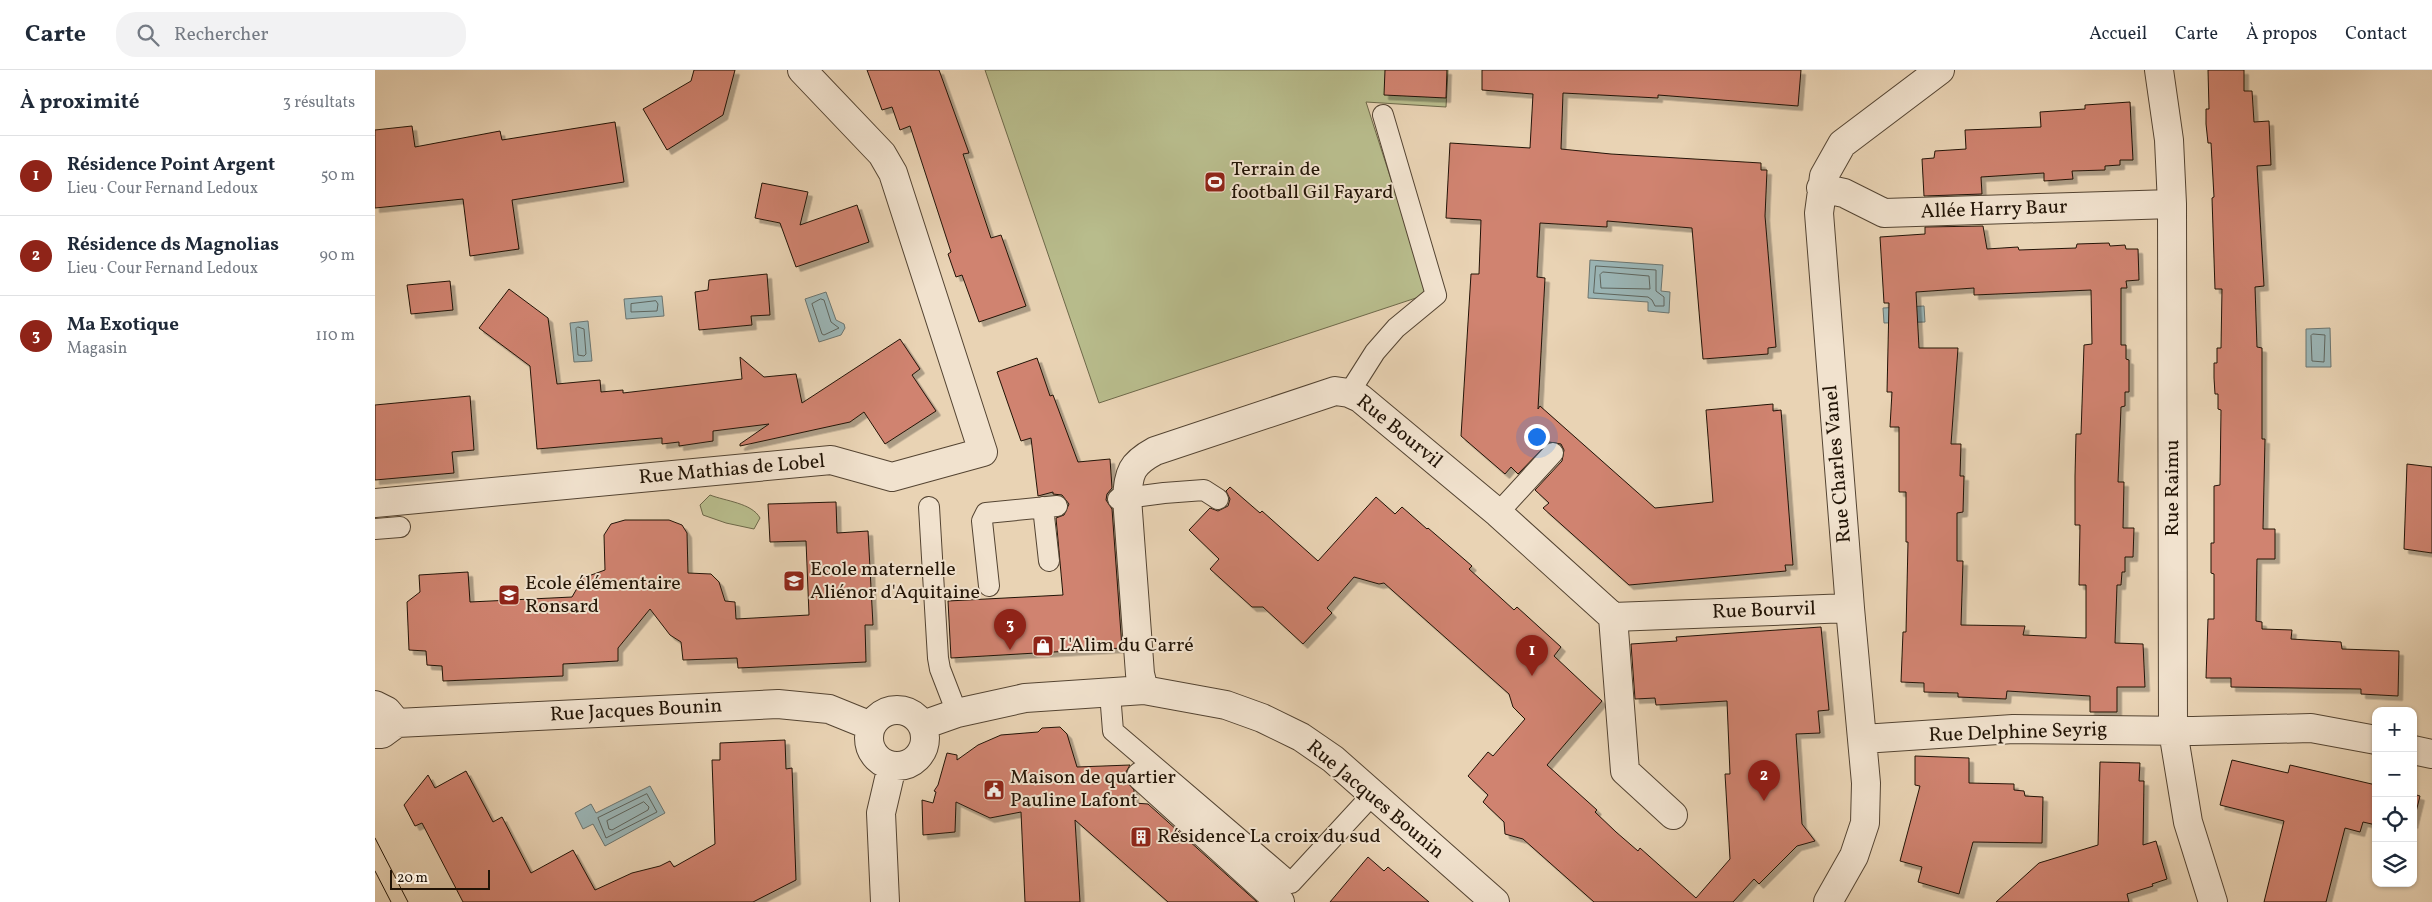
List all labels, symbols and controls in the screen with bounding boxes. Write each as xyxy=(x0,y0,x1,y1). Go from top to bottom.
search box xyxy=(116,12,466,57)
text: Carte xyxy=(25,18,86,52)
icon: search xyxy=(134,21,162,49)
text: Rechercher xyxy=(174,22,268,48)
text: Accueil xyxy=(2089,22,2147,47)
text: Carte xyxy=(2175,22,2218,47)
text: À propos xyxy=(2246,22,2317,47)
text: Contact xyxy=(2345,22,2407,47)
text: À proximité xyxy=(20,88,139,117)
text: 3 résultats xyxy=(283,92,355,114)
text: Résidence Point Argent xyxy=(67,152,275,178)
place label: Terrain de football Gil Fayard xyxy=(1231,156,1394,207)
text: 1 xyxy=(33,165,39,187)
text: 50 m xyxy=(321,165,355,187)
sports icon: Terrain de football Gil Fayard xyxy=(1203,170,1227,194)
text: Lieu · Cour Fernand Ledoux xyxy=(67,178,258,200)
street label: Allée Harry Baur xyxy=(1920,193,2068,227)
text: Résidence ds Magnolias xyxy=(67,232,279,258)
text: 2 xyxy=(32,245,40,267)
text: 90 m xyxy=(319,245,355,267)
text: Lieu · Cour Fernand Ledoux xyxy=(67,258,258,280)
text: Ma Exotique xyxy=(67,312,179,338)
text: 3 xyxy=(32,325,40,347)
text: 110 m xyxy=(316,325,355,347)
text: Magasin xyxy=(67,338,127,360)
street label: Rue Charles Vanel xyxy=(1817,384,1859,544)
street label: Rue Bourvil xyxy=(1350,388,1448,476)
your location xyxy=(1524,424,1550,450)
street label: Rue Raimu xyxy=(2159,439,2187,537)
street label: Rue Mathias de Lobel xyxy=(638,448,826,492)
place label: Ecole maternelle Aliénor d'Aquitaine xyxy=(810,556,980,607)
school or university icon: Ecole maternelle Aliénor d'Aquitaine xyxy=(782,569,806,593)
place label: Ecole élémentaire Ronsard xyxy=(525,570,681,621)
school or university icon: Ecole élémentaire Ronsard xyxy=(497,583,521,607)
street label: Rue Bourvil xyxy=(1712,595,1816,627)
pin: 3 xyxy=(994,609,1026,650)
place label: L'Alim du Carré xyxy=(1059,632,1194,660)
shop icon: L'Alim du Carré xyxy=(1031,634,1055,658)
pin: 1 xyxy=(1516,635,1548,676)
street label: Rue Jacques Bounin xyxy=(549,693,723,729)
map controls xyxy=(2372,707,2417,887)
button: + xyxy=(2372,707,2417,752)
street label: Rue Delphine Seyrig xyxy=(1928,716,2108,750)
street label: Rue Jacques Bounin xyxy=(1300,734,1450,866)
button: − xyxy=(2372,752,2417,797)
pin: 2 xyxy=(1748,760,1780,801)
place label: Maison de quartier Pauline Lafont xyxy=(1010,764,1176,815)
public building icon: Maison de quartier Pauline Lafont xyxy=(982,778,1006,802)
button: locate xyxy=(2372,797,2417,842)
place label: Résidence La croix du sud xyxy=(1157,823,1381,851)
building icon: Résidence La croix du sud xyxy=(1129,825,1153,849)
button: layers xyxy=(2372,842,2417,887)
scale bar xyxy=(390,867,490,890)
text: 20 m xyxy=(397,869,428,888)

